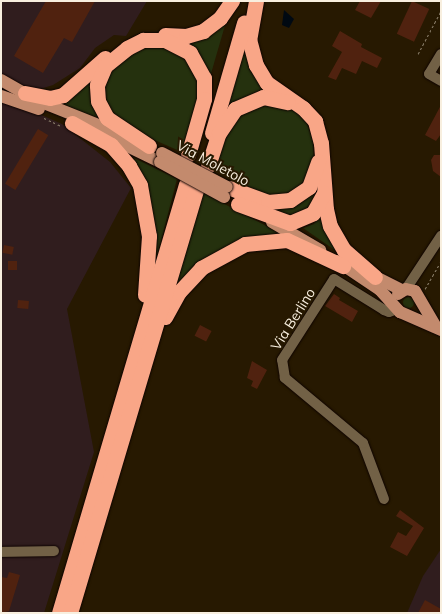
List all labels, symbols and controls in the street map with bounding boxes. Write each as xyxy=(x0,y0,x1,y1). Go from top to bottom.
street label: Via Moletolo xyxy=(174,137,252,189)
street label: Via Berlino xyxy=(267,285,319,353)

